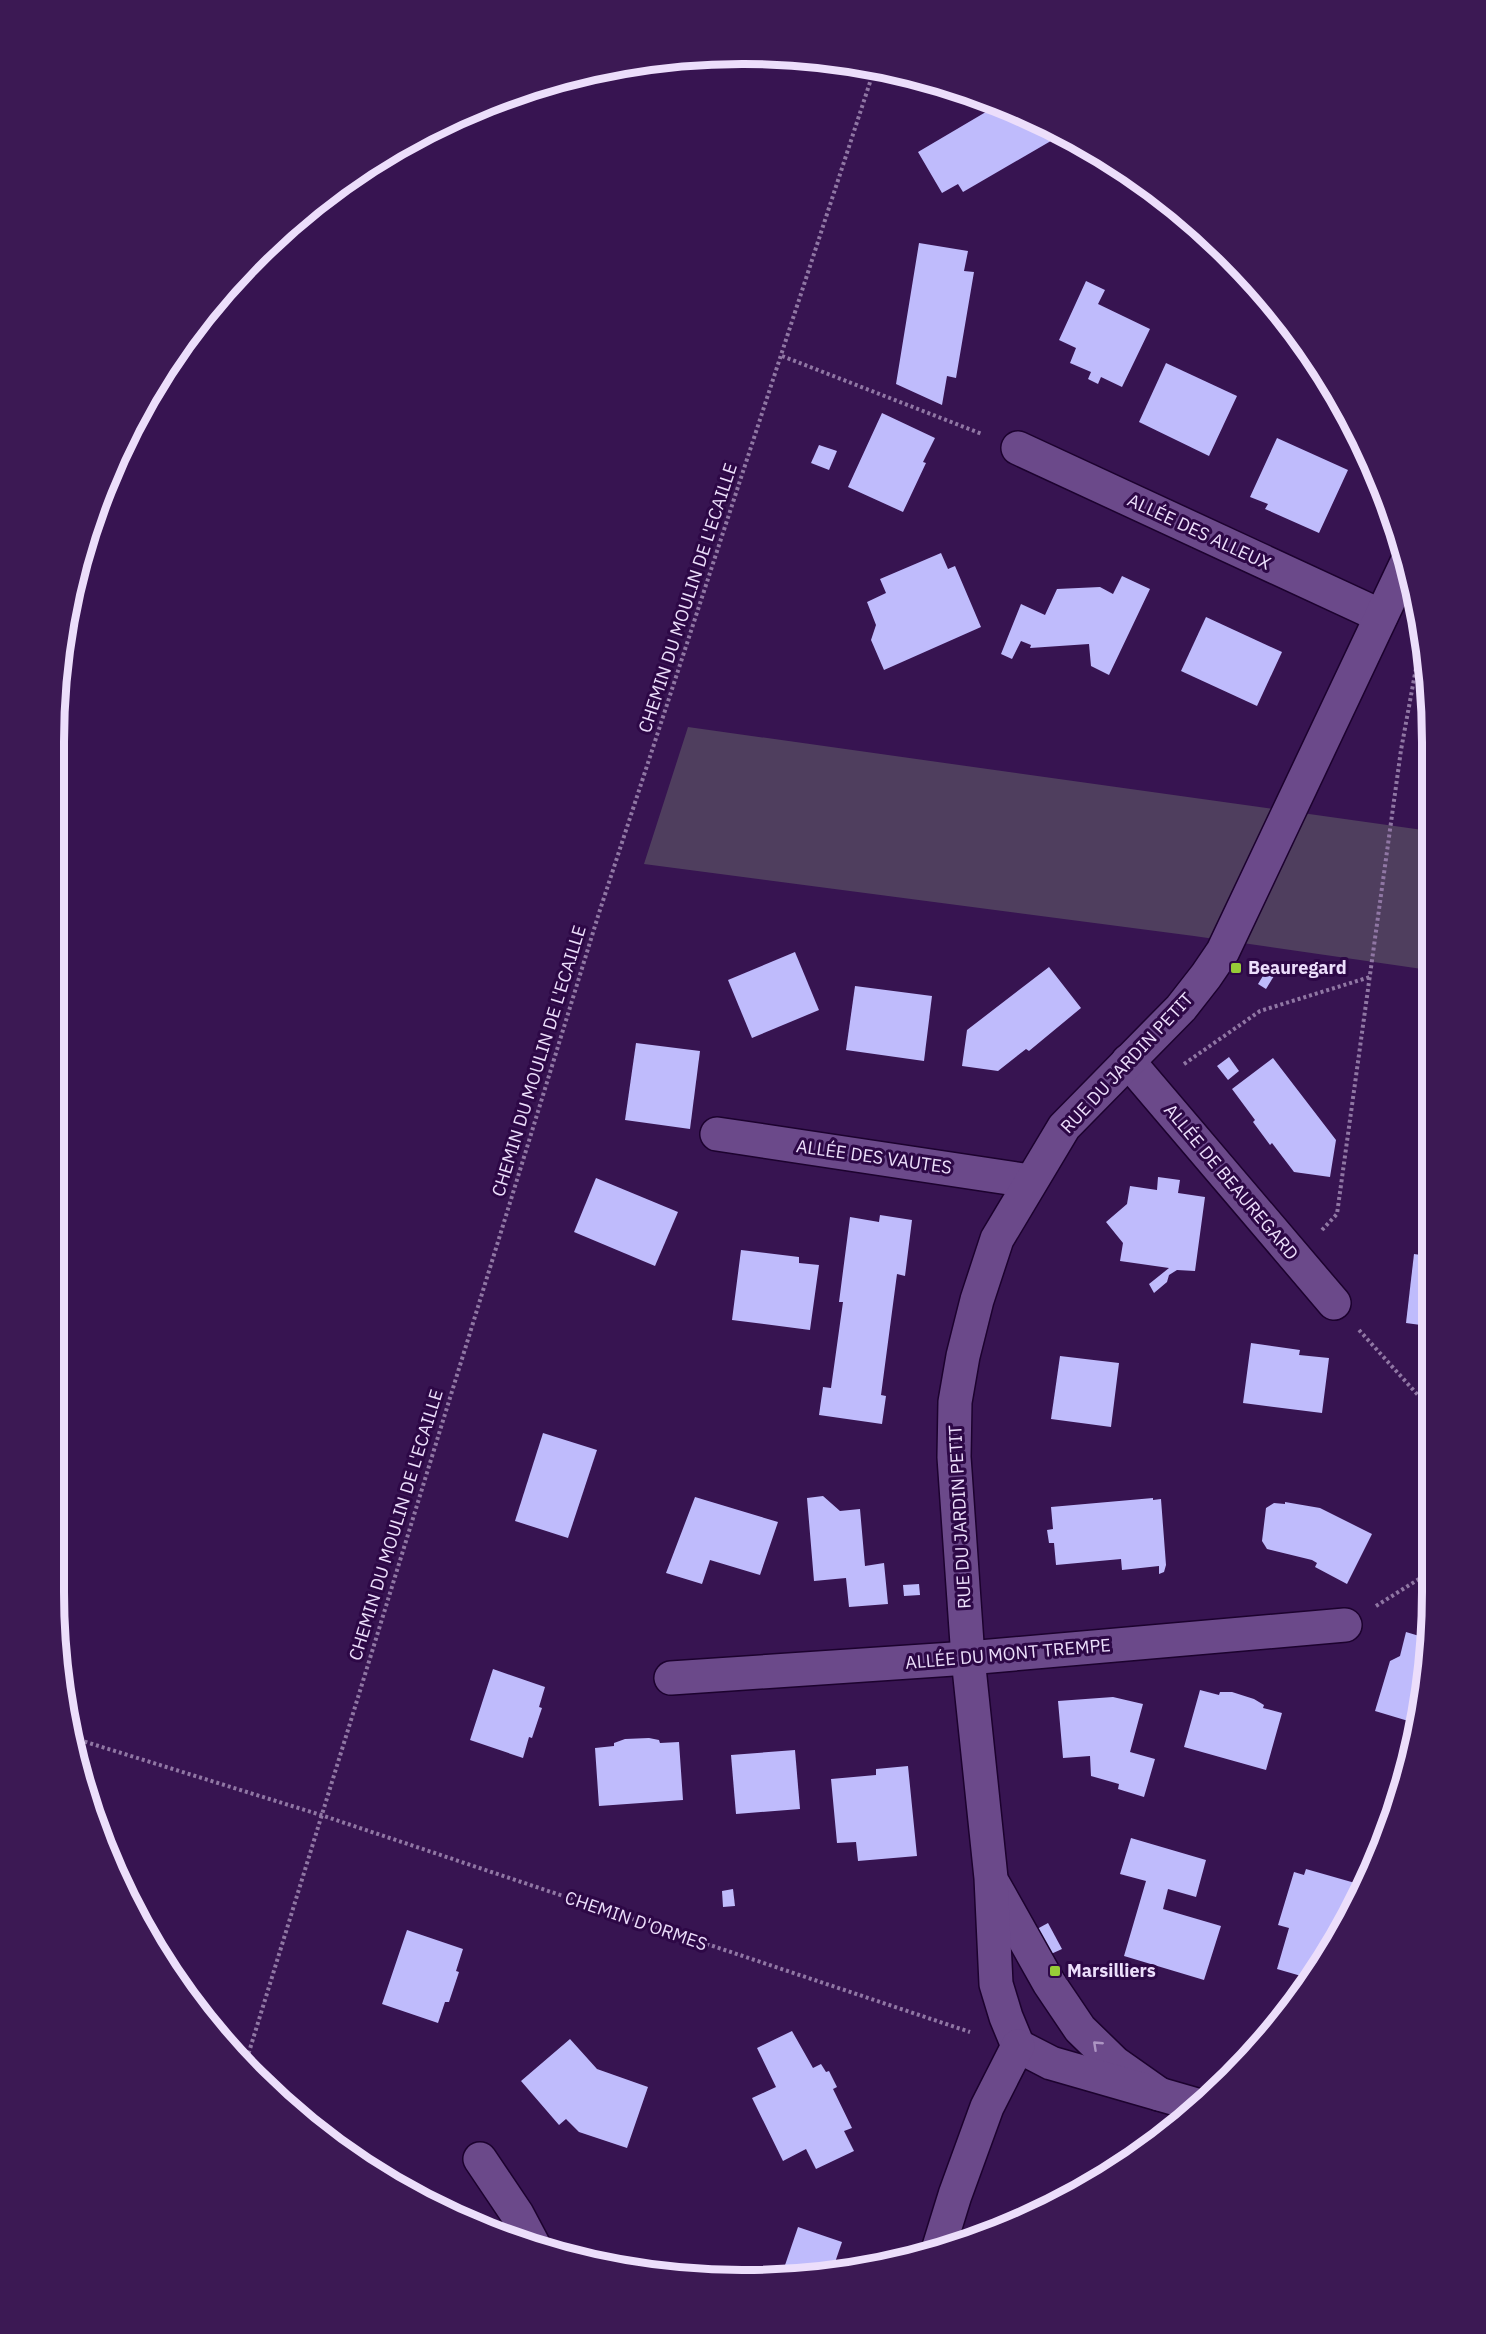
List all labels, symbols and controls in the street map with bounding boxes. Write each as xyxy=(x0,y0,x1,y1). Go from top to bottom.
street label: CHEMIN DU MOULIN DE L'ECAILLE xyxy=(633,460,742,736)
street label: ALLÉE DES ALLEUX xyxy=(1124,488,1274,575)
street label: CHEMIN DU MOULIN DE L'ECAILLE xyxy=(486,922,591,1199)
place label: Beauregard xyxy=(1248,956,1347,979)
marker: Beauregard xyxy=(1229,961,1243,975)
street label: RUE DU JARDIN PETIT xyxy=(1055,987,1198,1138)
street label: ALLÉE DE BEAUREGARD xyxy=(1159,1099,1304,1265)
street label: ALLÉE DES VAUTES xyxy=(795,1134,953,1179)
street label: CHEMIN DU MOULIN DE L'ECAILLE xyxy=(343,1386,448,1663)
street label: RUE DU JARDIN PETIT xyxy=(943,1424,976,1610)
street label: ALLÉE DU MONT TREMPE xyxy=(904,1633,1112,1674)
street label: CHEMIN D'ORMES xyxy=(562,1885,710,1956)
place label: Marsilliers xyxy=(1067,1959,1156,1982)
marker: Marsilliers xyxy=(1048,1964,1062,1978)
one-way arrow xyxy=(1093,2042,1104,2053)

